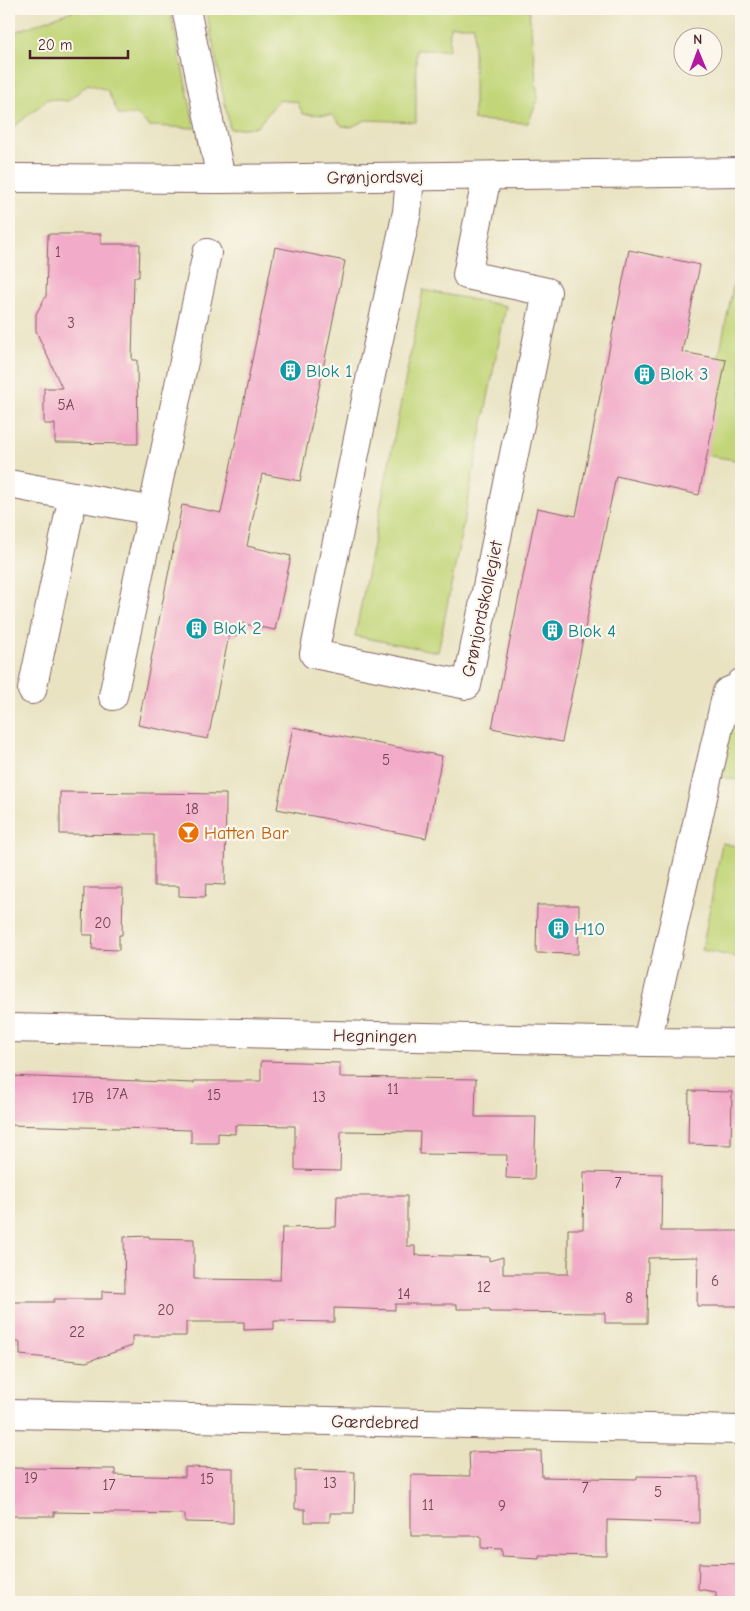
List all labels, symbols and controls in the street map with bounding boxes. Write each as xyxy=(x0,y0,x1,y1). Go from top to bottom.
scale bar xyxy=(30,28,128,60)
north arrow xyxy=(672,28,722,78)
text: N xyxy=(693,31,702,48)
text: 20 m xyxy=(38,36,72,54)
street label: Grønjordsvej xyxy=(326,166,424,189)
house number: 1 xyxy=(55,243,61,261)
house number: 3 xyxy=(67,314,75,332)
building icon: Blok 1 xyxy=(278,359,302,383)
place label: Blok 1 xyxy=(306,361,352,382)
building icon: Blok 3 xyxy=(632,362,656,386)
place label: Blok 3 xyxy=(660,364,708,385)
house number: 5A xyxy=(58,396,75,414)
street label: Grønjordskollegiet xyxy=(458,538,507,679)
building icon: Blok 2 xyxy=(185,616,209,640)
place label: Blok 2 xyxy=(213,618,262,639)
building icon: Blok 4 xyxy=(540,619,564,643)
place label: Blok 4 xyxy=(568,621,616,642)
house number: 5 xyxy=(382,751,390,769)
house number: 18 xyxy=(185,800,199,818)
bar icon: Hatten Bar xyxy=(176,821,200,845)
place label: Hatten Bar xyxy=(204,823,290,844)
house number: 20 xyxy=(95,914,111,932)
building icon: H10 xyxy=(546,917,570,941)
place label: H10 xyxy=(574,919,605,940)
street label: Hegningen xyxy=(333,1025,417,1048)
house number: 11 xyxy=(387,1080,399,1098)
house number: 17A xyxy=(106,1085,128,1103)
house number: 15 xyxy=(207,1086,221,1104)
house number: 13 xyxy=(312,1088,326,1106)
house number: 17B xyxy=(72,1089,94,1107)
house number: 7 xyxy=(614,1174,622,1192)
house number: 6 xyxy=(711,1272,719,1290)
house number: 12 xyxy=(477,1278,491,1296)
house number: 14 xyxy=(397,1285,411,1303)
house number: 8 xyxy=(625,1289,633,1307)
house number: 20 xyxy=(158,1301,174,1319)
house number: 22 xyxy=(69,1323,85,1341)
street label: Gærdebred xyxy=(331,1411,419,1434)
house number: 19 xyxy=(24,1469,38,1487)
house number: 15 xyxy=(200,1470,214,1488)
house number: 13 xyxy=(323,1474,337,1492)
house number: 17 xyxy=(102,1476,116,1494)
house number: 7 xyxy=(581,1479,589,1497)
house number: 5 xyxy=(654,1483,662,1501)
house number: 11 xyxy=(422,1496,434,1514)
house number: 9 xyxy=(498,1497,506,1515)

